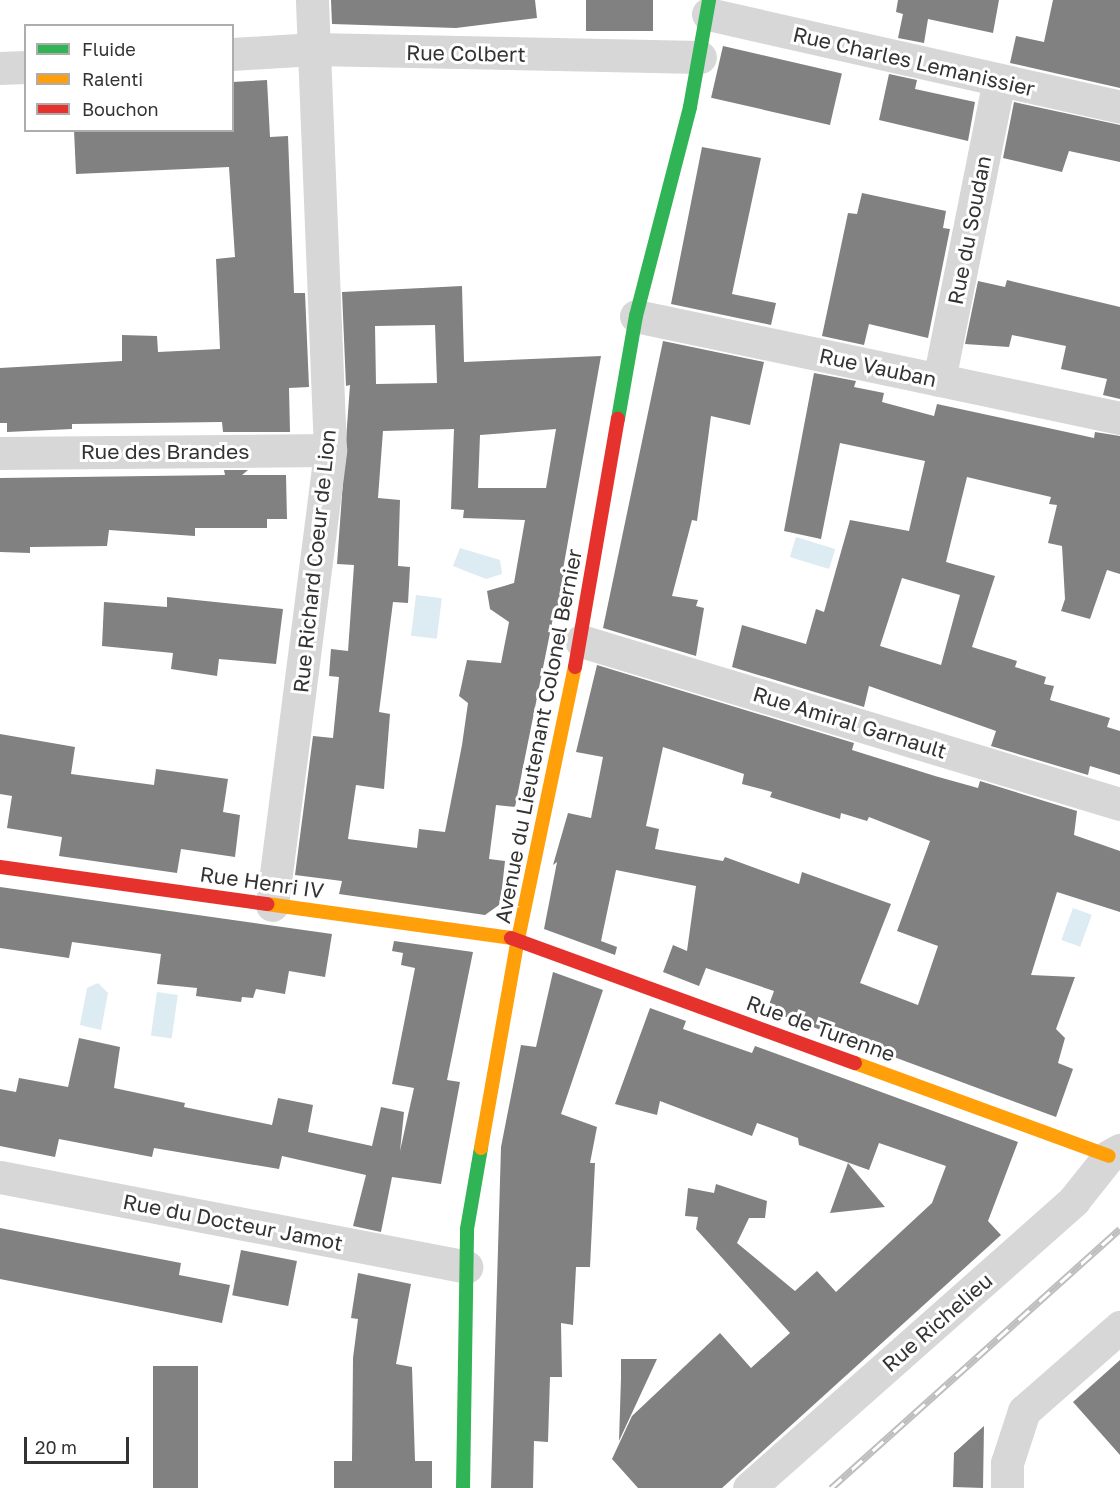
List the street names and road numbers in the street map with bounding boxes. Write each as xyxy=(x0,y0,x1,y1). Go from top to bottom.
street label: Rue Charles Lemanissier xyxy=(791,21,1037,101)
street label: Rue Colbert xyxy=(406,39,526,67)
street label: Rue du Soudan xyxy=(942,153,996,307)
street label: Rue Vauban xyxy=(817,342,939,392)
street label: Rue Richard Coeur de Lion xyxy=(288,428,340,694)
street label: Rue des Brandes xyxy=(81,438,249,464)
street label: Avenue du Lieutenant Colonel Bernier xyxy=(489,547,587,925)
street label: Rue Amiral Garnault xyxy=(750,681,950,763)
street label: Rue Henri IV xyxy=(198,861,326,903)
street label: Rue de Turenne xyxy=(743,989,899,1067)
street label: Rue du Docteur Jamot xyxy=(121,1188,345,1256)
street label: Rue Richelieu xyxy=(877,1267,997,1377)

